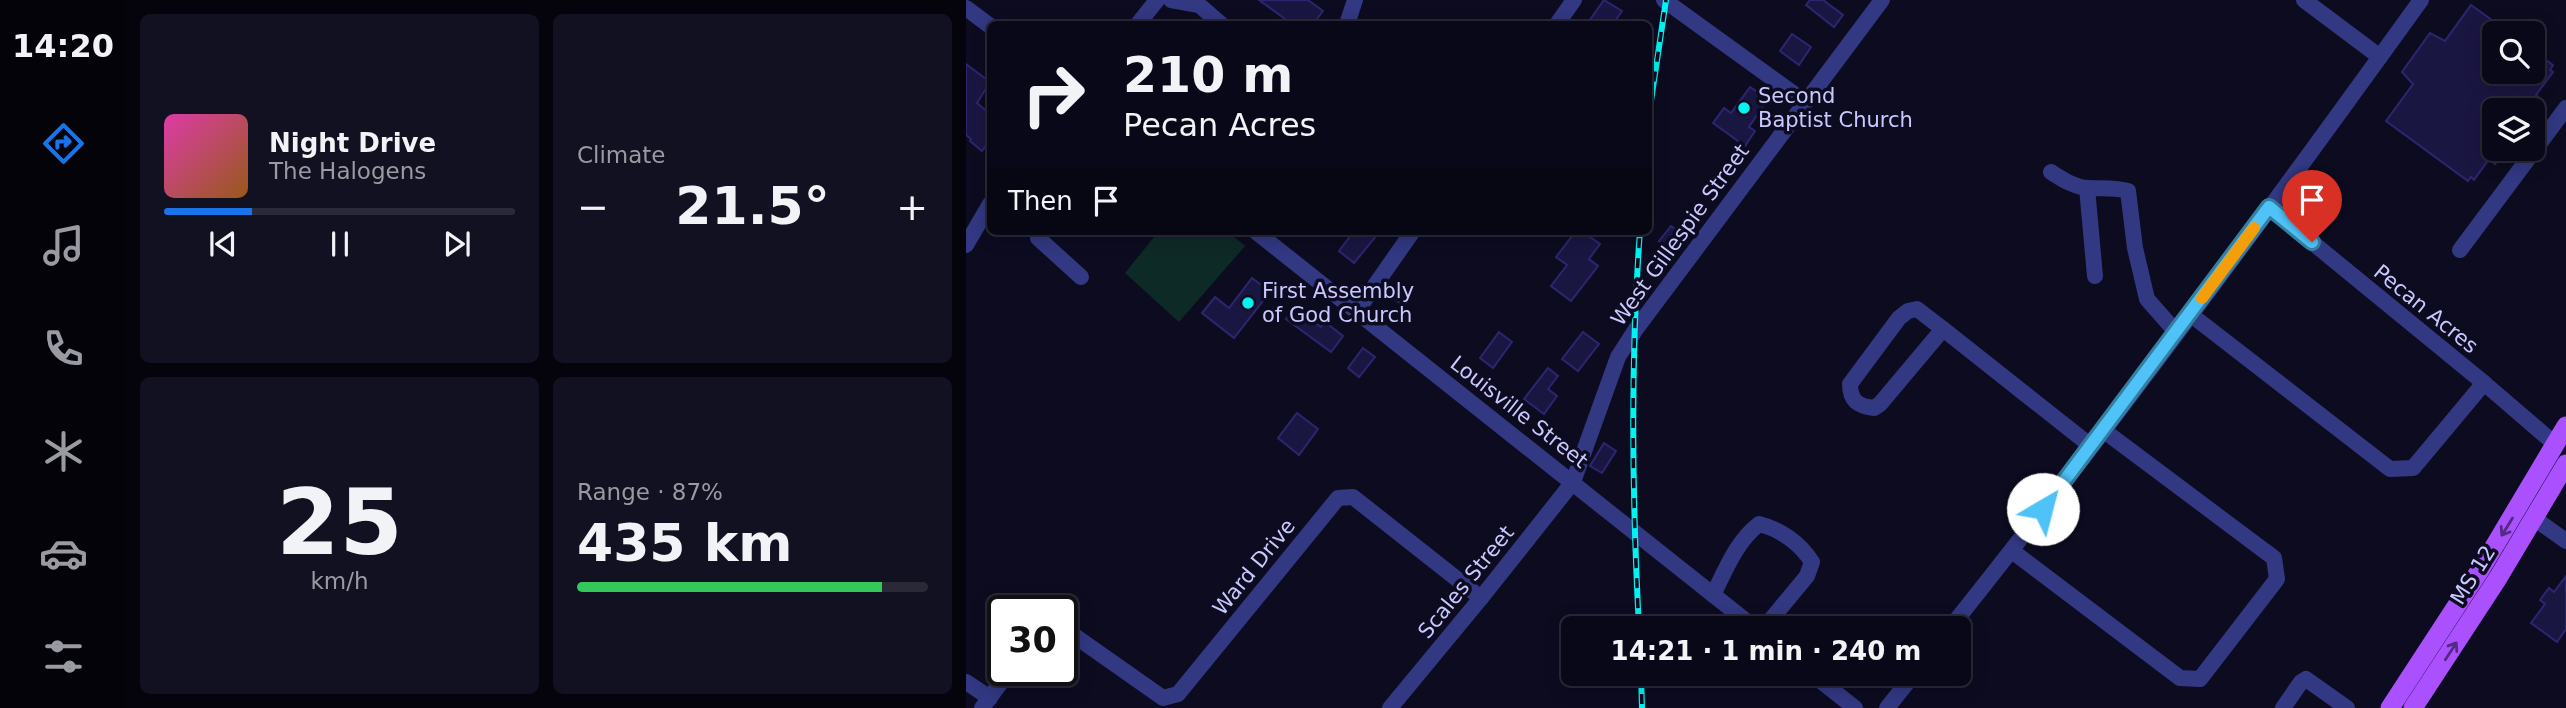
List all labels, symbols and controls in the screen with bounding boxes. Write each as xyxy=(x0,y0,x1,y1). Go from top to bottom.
map controls xyxy=(2482,21,2545,161)
button: search xyxy=(2482,21,2545,84)
text: 14:20 xyxy=(12,27,114,65)
text: 210 m xyxy=(1123,47,1293,104)
icon: right xyxy=(1008,49,1099,140)
place label: Second Baptist Church xyxy=(1758,84,1913,132)
button: layers xyxy=(2482,98,2545,161)
marker: Second Baptist Church xyxy=(1736,100,1752,116)
text: Pecan Acres xyxy=(1123,106,1316,144)
icon: directions xyxy=(39,119,88,168)
text: Night Drive xyxy=(269,128,436,158)
street label: West Gillespie Street xyxy=(1606,140,1754,330)
text: Climate xyxy=(577,142,666,168)
text: The Halogens xyxy=(269,158,426,184)
pin xyxy=(2282,170,2342,242)
text: 21.5° xyxy=(675,176,830,236)
icon: arrive xyxy=(2293,181,2331,219)
icon: arrive xyxy=(1087,182,1125,220)
text: − xyxy=(577,185,609,229)
text: + xyxy=(896,185,928,229)
text: Then xyxy=(1008,186,1073,216)
icon: music xyxy=(39,221,88,270)
icon: previous xyxy=(204,225,242,263)
icon: pause xyxy=(321,225,359,263)
icon: next xyxy=(438,225,476,263)
street label: Pecan Acres xyxy=(2369,260,2483,358)
place label: First Assembly of God Church xyxy=(1262,279,1414,327)
marker: First Assembly of God Church xyxy=(1240,295,1256,311)
icon: phone xyxy=(39,324,88,373)
street label: Louisville Street xyxy=(1446,351,1592,473)
icon: climate xyxy=(39,427,88,476)
text: 25 xyxy=(276,470,403,575)
position arrow xyxy=(2006,472,2080,546)
text: Range · 87% xyxy=(577,479,723,505)
text: 435 km xyxy=(577,513,792,573)
street label: Ward Drive xyxy=(1208,514,1300,620)
one-way arrow xyxy=(2500,517,2514,537)
street label: Scales Street xyxy=(1413,521,1519,643)
icon: car xyxy=(39,529,88,578)
street label: MS 12 xyxy=(2446,541,2500,609)
text: km/h xyxy=(310,568,369,594)
speed limit sign: 30 xyxy=(987,595,1078,686)
icon: filters xyxy=(39,632,88,681)
text: 14:21 · 1 min · 240 m xyxy=(1611,636,1921,666)
one-way arrow xyxy=(2444,642,2458,661)

